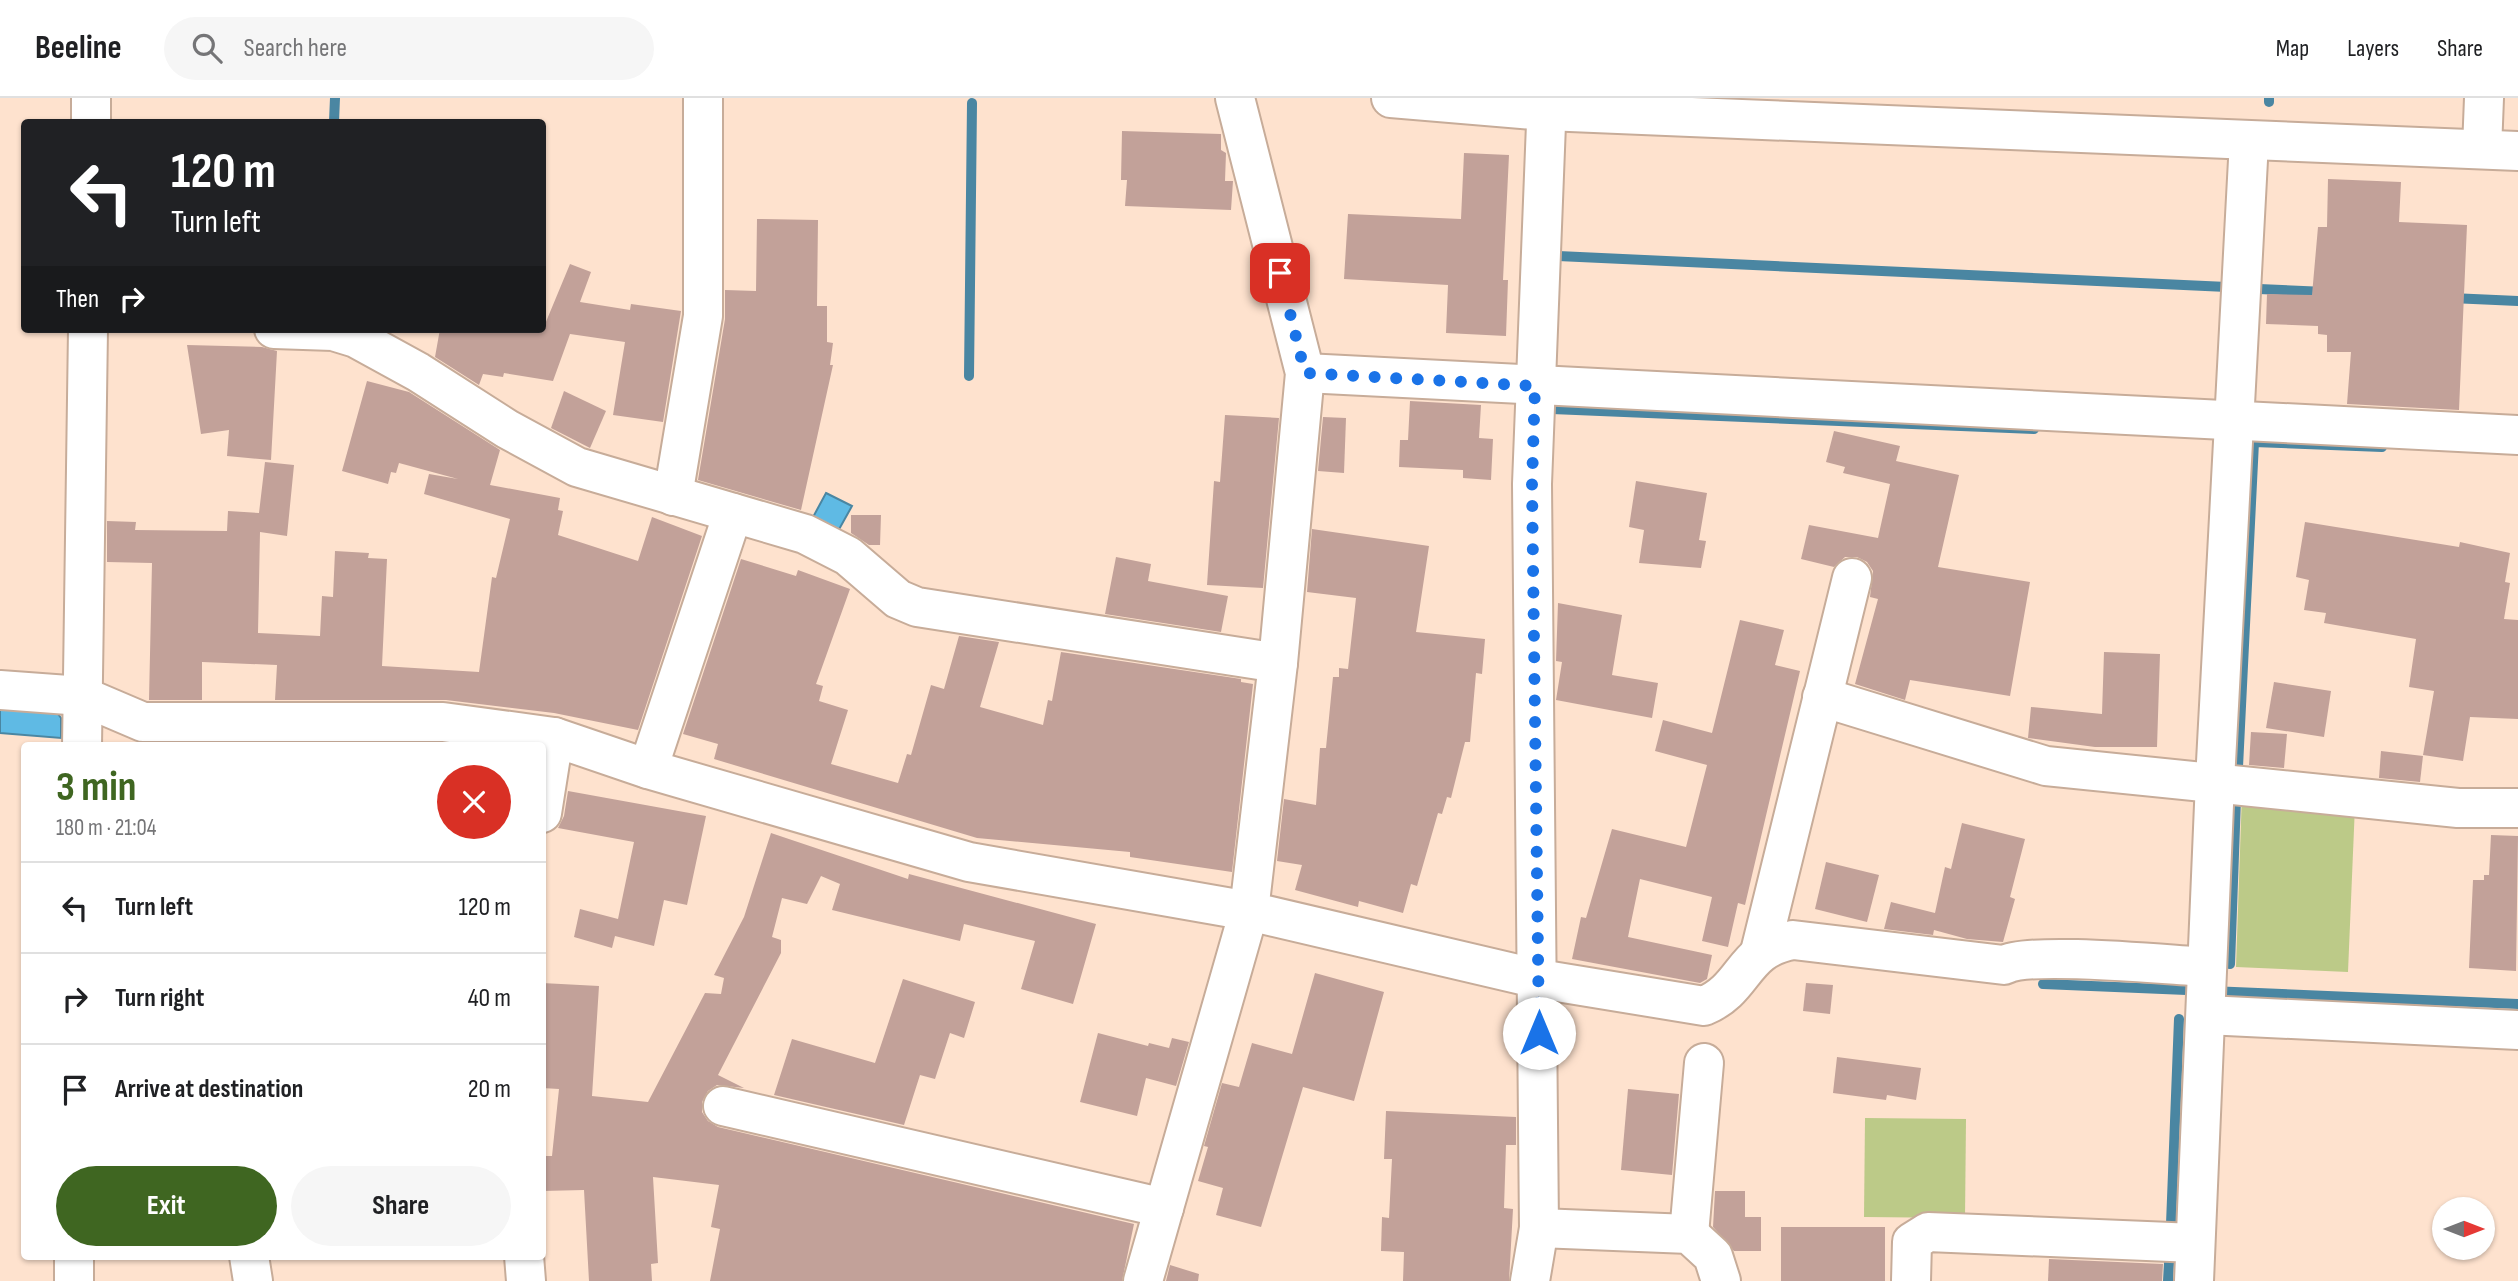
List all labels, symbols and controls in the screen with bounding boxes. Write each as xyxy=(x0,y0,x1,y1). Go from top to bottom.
search box xyxy=(164,17,654,80)
text: Beeline xyxy=(35,28,122,68)
icon: search xyxy=(188,29,226,67)
text: Search here xyxy=(244,33,347,64)
text: Map xyxy=(2276,34,2309,63)
text: Layers xyxy=(2347,34,2399,63)
text: Share xyxy=(2437,34,2483,63)
text: 120 m xyxy=(171,143,276,202)
icon: left xyxy=(56,147,147,238)
text: Turn left xyxy=(171,203,261,242)
pin xyxy=(1250,243,1310,303)
icon: arrive xyxy=(1261,254,1299,292)
icon: right xyxy=(113,280,151,318)
text: Then xyxy=(56,284,99,315)
text: 3 min xyxy=(56,762,136,813)
button: close xyxy=(437,765,511,839)
text: 180 m · 21:04 xyxy=(56,814,157,842)
icon: left xyxy=(56,889,94,927)
text: Turn left xyxy=(115,892,193,923)
text: 120 m xyxy=(458,892,511,923)
icon: right xyxy=(56,980,94,1018)
text: Turn right xyxy=(115,983,204,1014)
text: 40 m xyxy=(468,983,511,1014)
position arrow xyxy=(1502,996,1576,1070)
icon: arrive xyxy=(56,1071,94,1109)
text: Arrive at destination xyxy=(115,1074,303,1105)
text: 20 m xyxy=(468,1074,511,1105)
button: Exit xyxy=(56,1166,277,1246)
button: Share xyxy=(291,1166,511,1246)
north arrow xyxy=(2432,1197,2496,1260)
map controls xyxy=(2432,1197,2495,1260)

